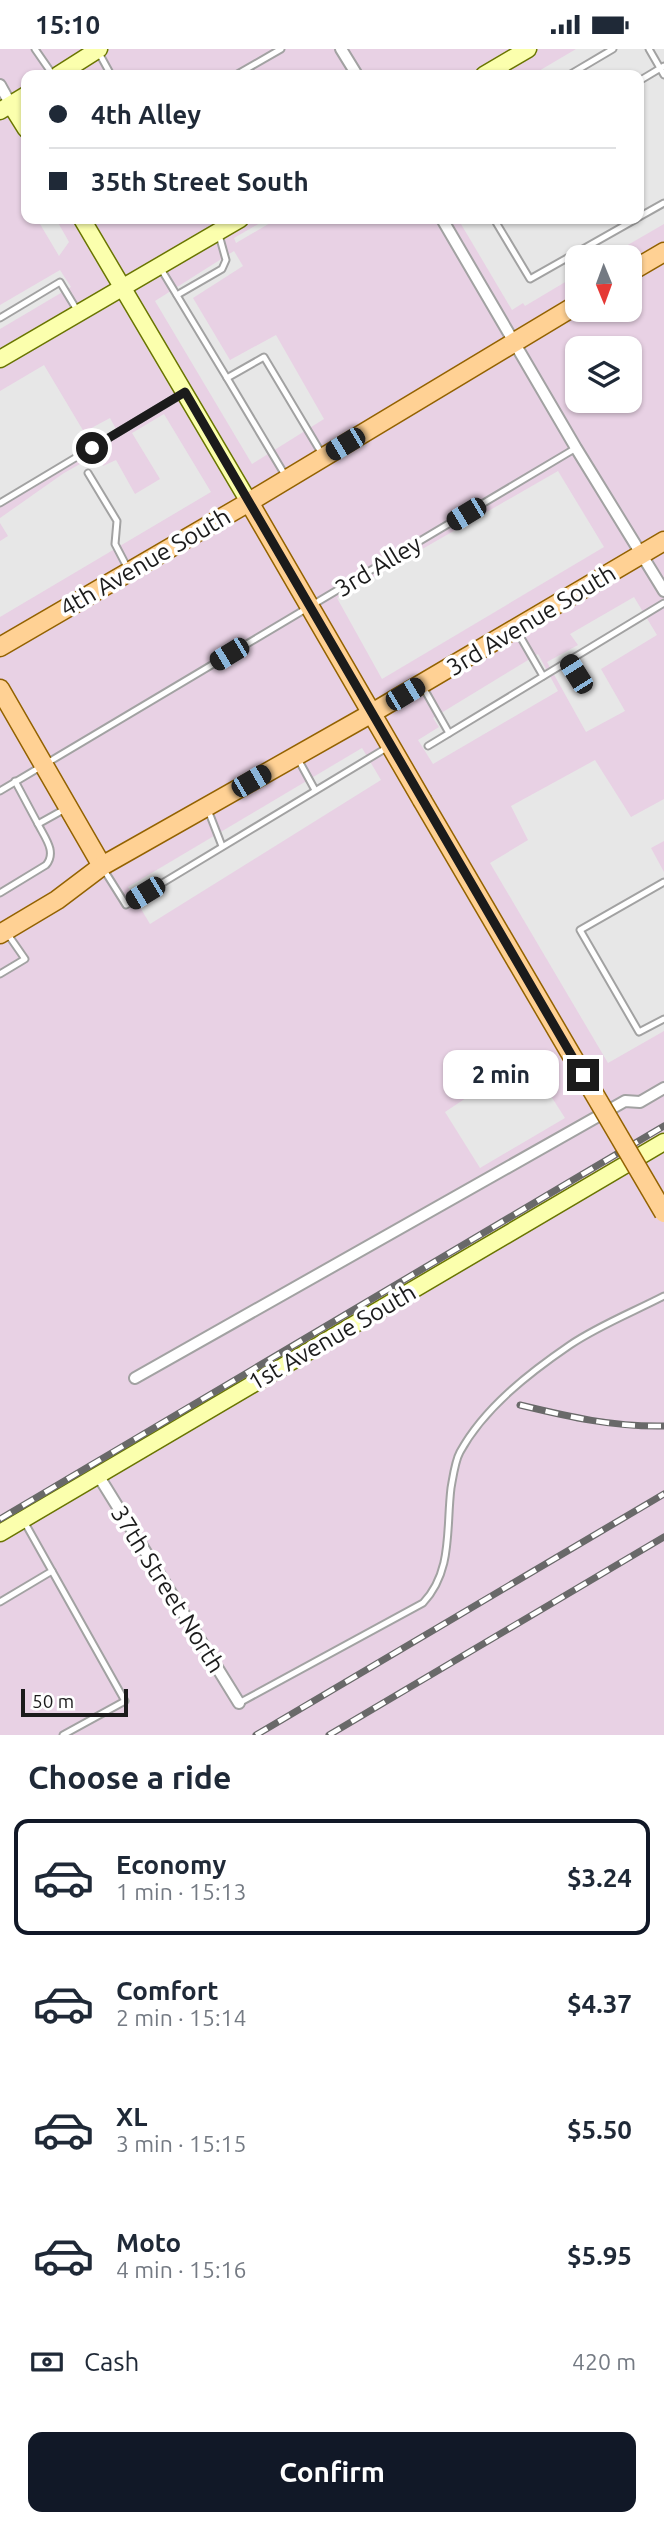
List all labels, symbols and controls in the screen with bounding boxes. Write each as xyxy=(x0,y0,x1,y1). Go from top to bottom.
text: 15:10 xyxy=(35,10,100,39)
text: 4th Alley xyxy=(91,100,201,129)
text: 35th Street South xyxy=(91,167,309,196)
north arrow xyxy=(565,245,642,322)
map controls xyxy=(565,245,642,413)
button: layers xyxy=(565,336,642,413)
car xyxy=(322,424,369,464)
route start xyxy=(76,432,108,464)
car xyxy=(443,494,490,534)
street label: 4th Avenue South xyxy=(55,502,235,622)
street label: 3rd Alley xyxy=(330,530,426,602)
street label: 3rd Avenue South xyxy=(442,559,620,681)
car xyxy=(206,634,253,674)
car xyxy=(556,651,597,697)
car xyxy=(382,674,429,714)
car xyxy=(228,761,275,801)
car xyxy=(122,873,169,913)
callout: 2 min xyxy=(443,1051,558,1099)
route end xyxy=(567,1059,599,1091)
text: 2 min xyxy=(472,1062,530,1087)
street label: 1st Avenue South xyxy=(244,1278,420,1396)
street label: 37th Street North xyxy=(106,1501,230,1677)
scale bar xyxy=(21,1686,128,1718)
text: 50 m xyxy=(32,1690,74,1712)
text: Choose a ride xyxy=(28,1759,231,1795)
icon: car xyxy=(32,1846,95,1909)
text: Economy xyxy=(116,1850,226,1879)
text: $3.24 xyxy=(567,1863,632,1892)
text: 1 min · 15:13 xyxy=(116,1879,247,1904)
icon: car xyxy=(32,1972,95,2035)
text: Comfort xyxy=(116,1976,219,2005)
text: $4.37 xyxy=(567,1989,632,2018)
text: 2 min · 15:14 xyxy=(116,2005,247,2030)
icon: car xyxy=(32,2098,95,2161)
text: XL xyxy=(116,2102,147,2131)
text: $5.50 xyxy=(567,2115,632,2144)
text: 3 min · 15:15 xyxy=(116,2131,247,2156)
icon: car xyxy=(32,2224,95,2287)
text: Moto xyxy=(116,2228,181,2257)
text: $5.95 xyxy=(567,2241,632,2270)
text: 4 min · 15:16 xyxy=(116,2257,247,2282)
icon: cash xyxy=(28,2343,66,2381)
text: Cash xyxy=(84,2347,139,2376)
text: 420 m xyxy=(572,2349,636,2374)
button: Confirm xyxy=(28,2432,636,2512)

